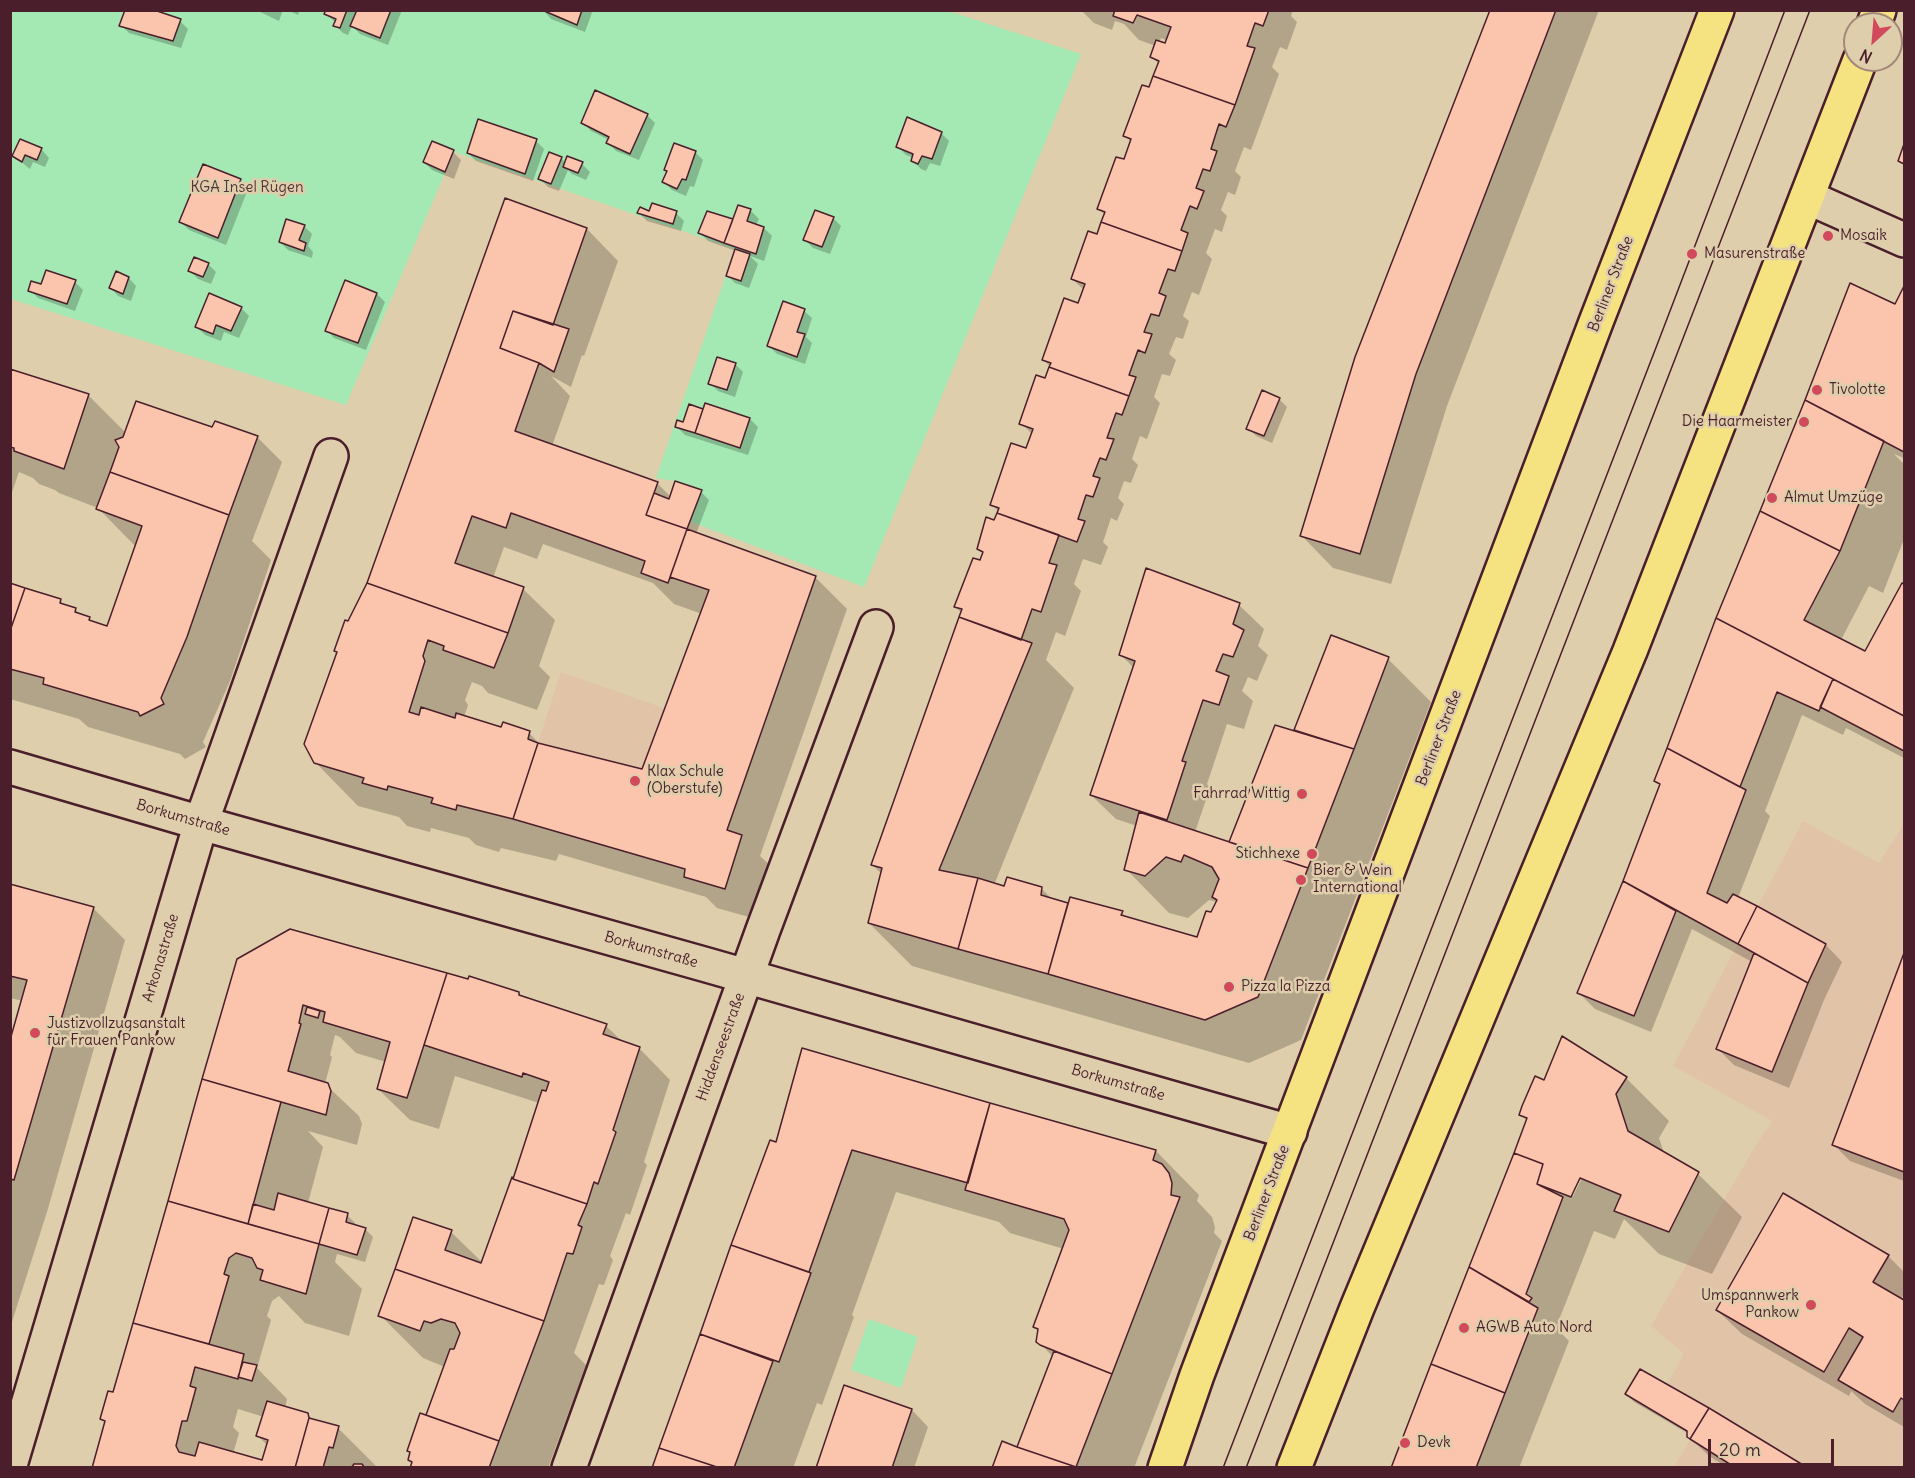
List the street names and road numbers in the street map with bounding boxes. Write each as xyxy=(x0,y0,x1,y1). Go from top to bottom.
street label: Berliner Straße xyxy=(1584,234,1638,334)
street label: Berliner Straße xyxy=(1412,688,1466,788)
street label: Borkumstraße xyxy=(134,796,232,840)
street label: Arkonastraße xyxy=(139,912,183,1004)
street label: Borkumstraße xyxy=(602,928,700,972)
street label: Hiddenseestraße xyxy=(693,990,749,1104)
street label: Borkumstraße xyxy=(1069,1061,1167,1105)
street label: Berliner Straße xyxy=(1240,1143,1294,1243)

